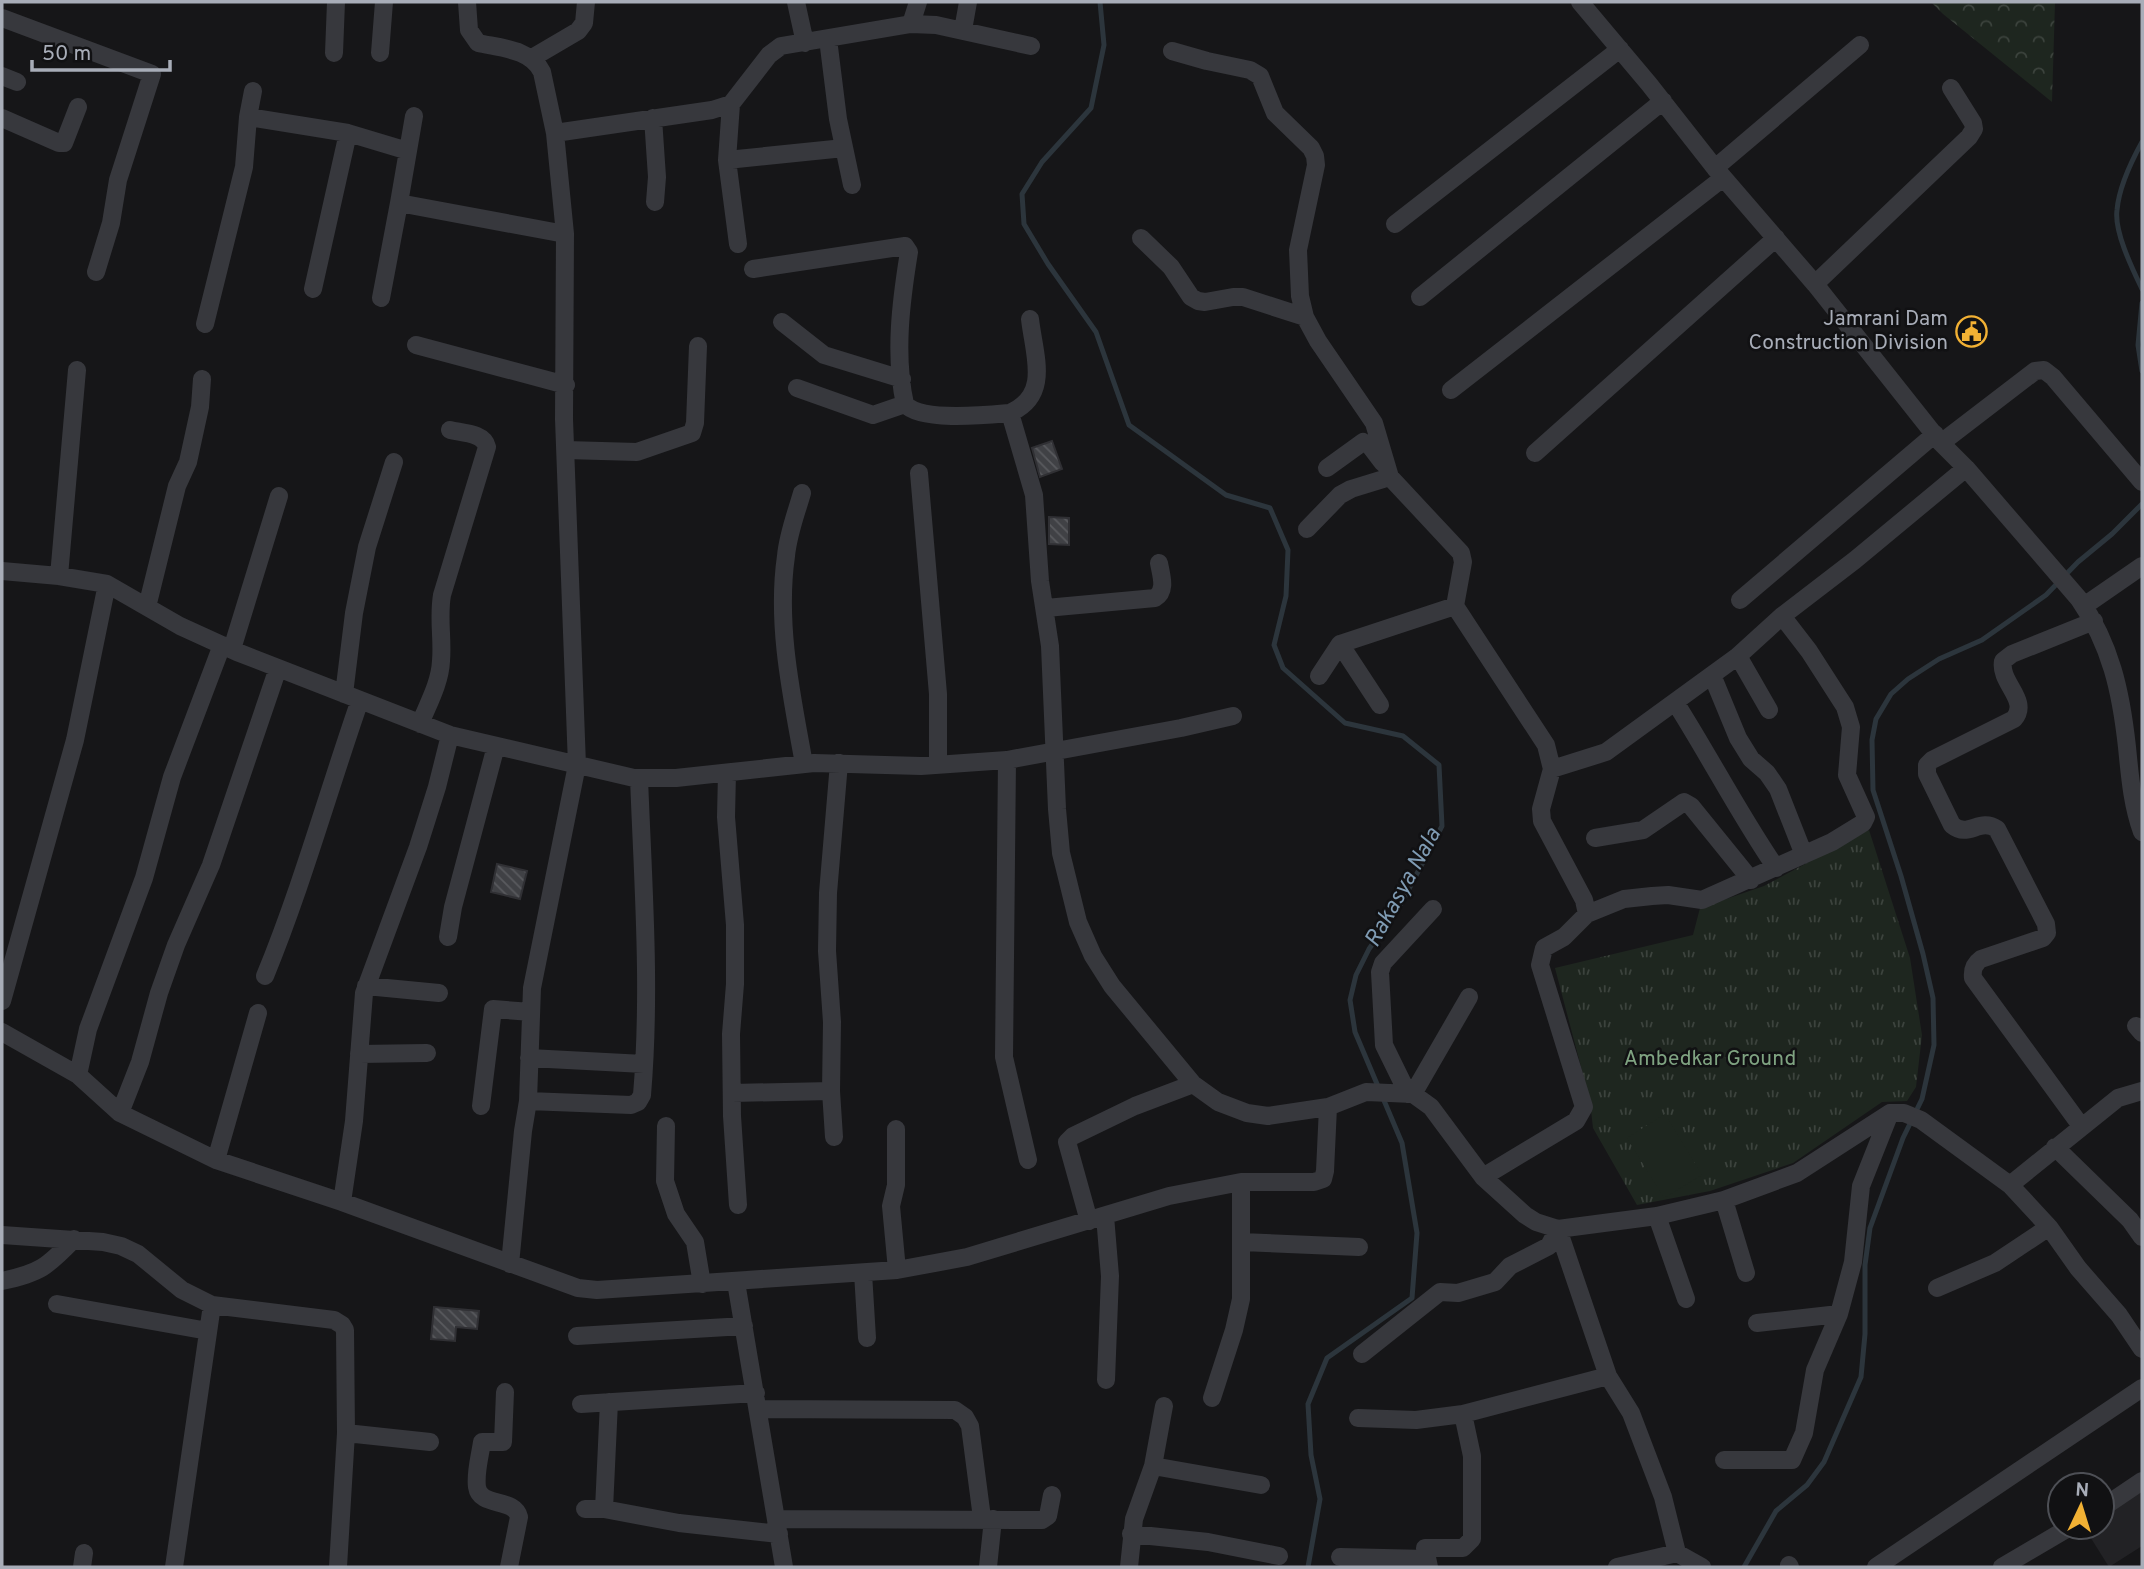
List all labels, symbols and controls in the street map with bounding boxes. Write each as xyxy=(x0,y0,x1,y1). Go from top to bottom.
scale bar xyxy=(32,28,170,72)
text: 50 m xyxy=(42,41,91,68)
place label: Jamrani Dam Construction Division xyxy=(1749,306,1948,357)
public building icon: Jamrani Dam Construction Division xyxy=(1954,314,1988,348)
water label: Rakasya Nala xyxy=(1359,823,1449,953)
park label: Ambedkar Ground xyxy=(1624,1046,1796,1073)
north arrow xyxy=(2046,1471,2116,1541)
text: N xyxy=(2074,1479,2090,1503)

